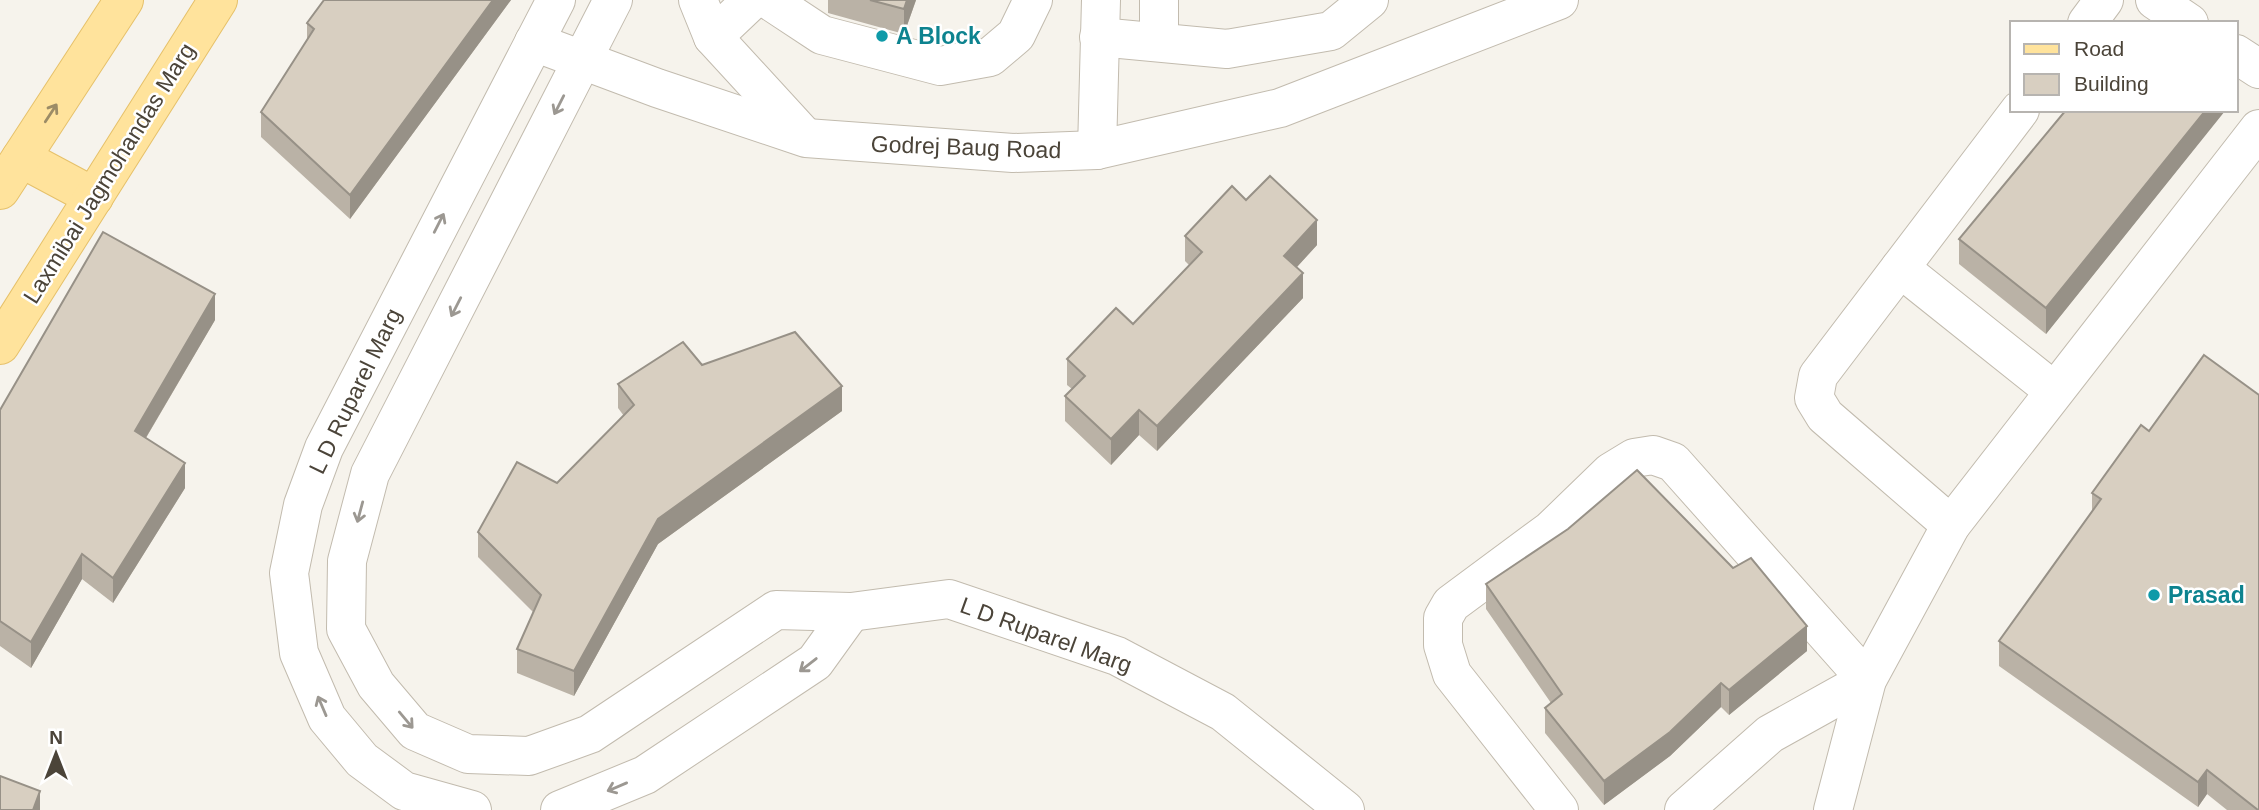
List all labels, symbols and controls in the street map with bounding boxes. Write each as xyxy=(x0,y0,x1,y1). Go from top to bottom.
legend xyxy=(2010,21,2238,112)
place label: A Block xyxy=(896,23,981,49)
marker: A Block xyxy=(874,28,890,44)
text: Road xyxy=(2074,37,2124,60)
street label: Laxmibai Jagmohandas Marg xyxy=(18,38,200,308)
text: Building xyxy=(2074,72,2149,95)
one-way arrow xyxy=(552,94,566,114)
one-way arrow xyxy=(44,103,58,123)
street label: Godrej Baug Road xyxy=(870,131,1062,163)
one-way arrow xyxy=(433,213,447,234)
one-way arrow xyxy=(448,296,462,317)
street label: L D Ruparel Marg xyxy=(304,304,406,478)
one-way arrow xyxy=(353,501,366,523)
place label: Prasad xyxy=(2168,582,2245,608)
marker: Prasad xyxy=(2146,587,2162,603)
street label: L D Ruparel Marg xyxy=(957,592,1135,678)
one-way arrow xyxy=(800,658,818,673)
one-way arrow xyxy=(315,696,328,717)
one-way arrow xyxy=(398,710,414,728)
north arrow xyxy=(21,719,91,789)
text: N xyxy=(49,727,63,748)
one-way arrow xyxy=(607,781,628,794)

